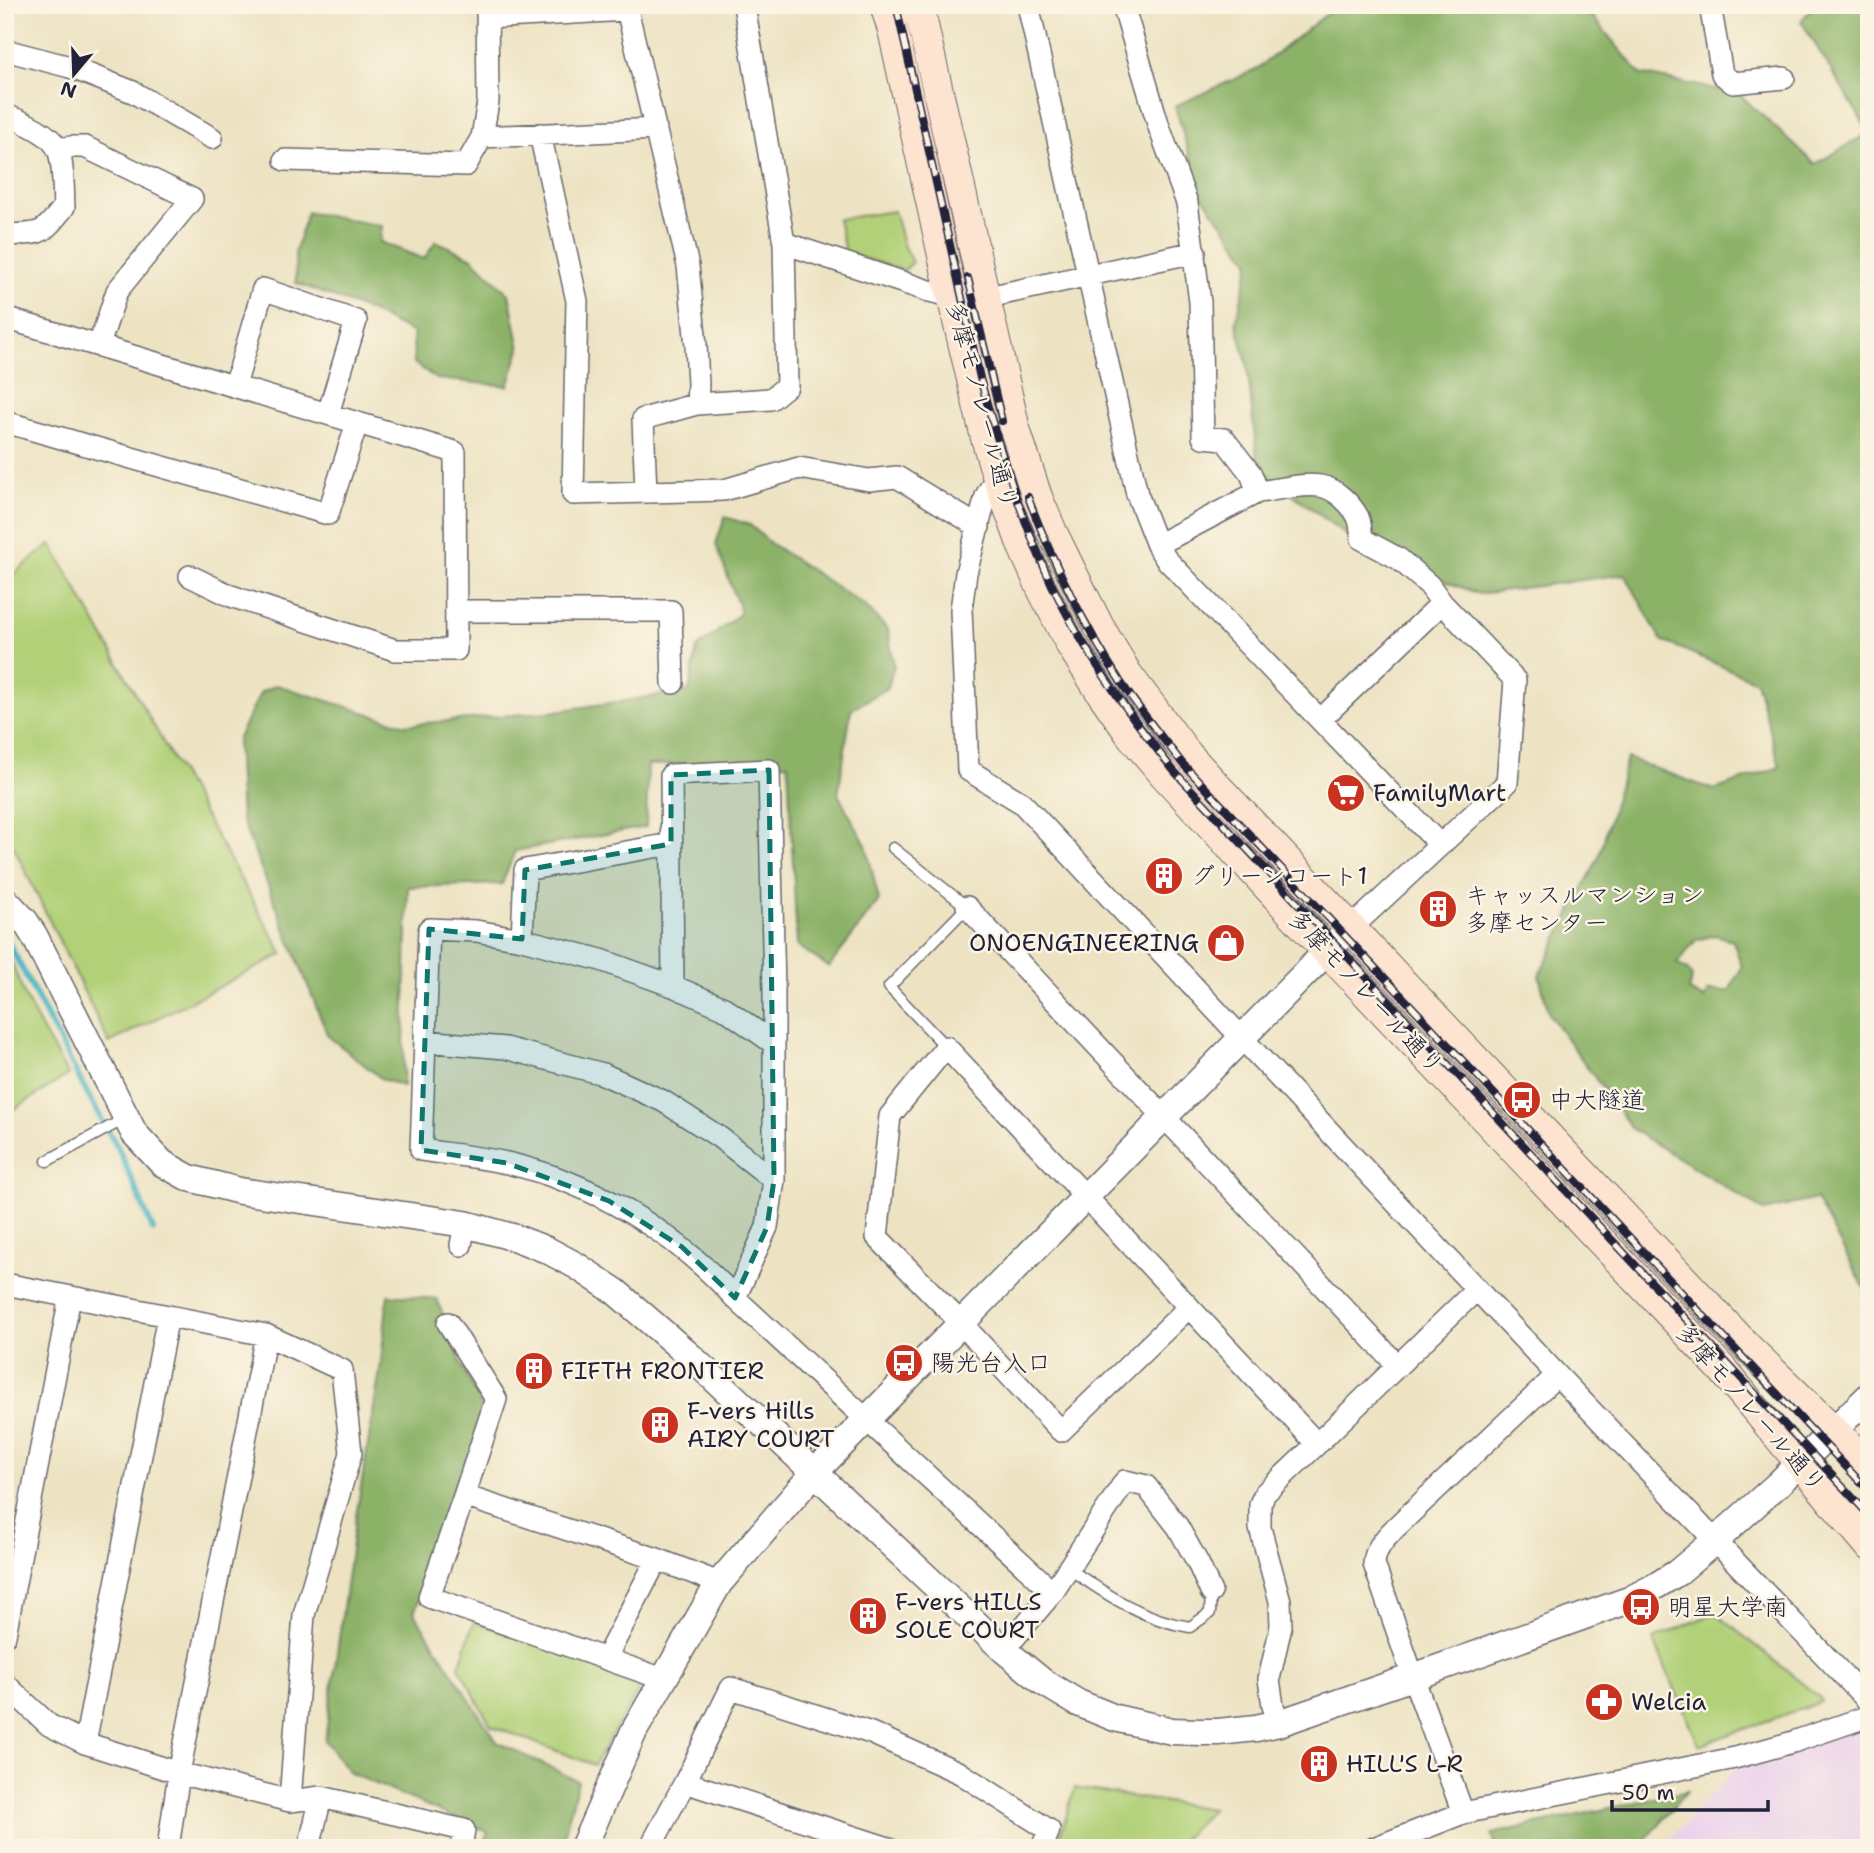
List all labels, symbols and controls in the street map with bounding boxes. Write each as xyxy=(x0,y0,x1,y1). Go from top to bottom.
north arrow xyxy=(38,38,108,108)
text: N xyxy=(57,75,80,104)
street label: 多摩モノレール通り xyxy=(939,297,1025,513)
supermarket icon: FamilyMart xyxy=(1325,772,1367,814)
place label: FamilyMart xyxy=(1373,777,1506,809)
building icon: グリーンコート1 xyxy=(1143,855,1185,897)
place label: グリーンコート1 xyxy=(1191,860,1368,892)
place label: キャッスルマンション 多摩センター xyxy=(1465,879,1705,939)
building icon: キャッスルマンション 多摩センター xyxy=(1417,888,1459,930)
street label: 多摩モノレール通り xyxy=(1281,903,1451,1081)
shop icon: ONOENGINEERING xyxy=(1205,922,1247,964)
place label: ONOENGINEERING xyxy=(969,927,1199,959)
bus stop icon: 中大隧道 xyxy=(1501,1079,1543,1121)
place label: 中大隧道 xyxy=(1549,1084,1645,1116)
street label: 多摩モノレール通り xyxy=(1669,1317,1833,1499)
bus stop icon: 陽光台入口 xyxy=(883,1342,925,1384)
place label: 陽光台入口 xyxy=(931,1347,1051,1379)
building icon: FIFTH FRONTIER xyxy=(513,1350,555,1392)
place label: FIFTH FRONTIER xyxy=(561,1355,764,1387)
place label: F-vers Hills AIRY COURT xyxy=(687,1395,835,1455)
building icon: F-vers Hills AIRY COURT xyxy=(639,1404,681,1446)
place label: F-vers HILLS SOLE COURT xyxy=(895,1586,1042,1646)
bus stop icon: 明星大学南 xyxy=(1620,1586,1662,1628)
place label: 明星大学南 xyxy=(1668,1591,1788,1623)
building icon: F-vers HILLS SOLE COURT xyxy=(847,1595,889,1637)
pharmacy icon: Welcia xyxy=(1583,1681,1625,1723)
place label: Welcia xyxy=(1631,1686,1706,1718)
building icon: HILL'S L-R xyxy=(1298,1743,1340,1785)
place label: HILL'S L-R xyxy=(1346,1748,1463,1780)
scale bar xyxy=(1612,1769,1767,1813)
text: 50 m xyxy=(1622,1779,1675,1807)

